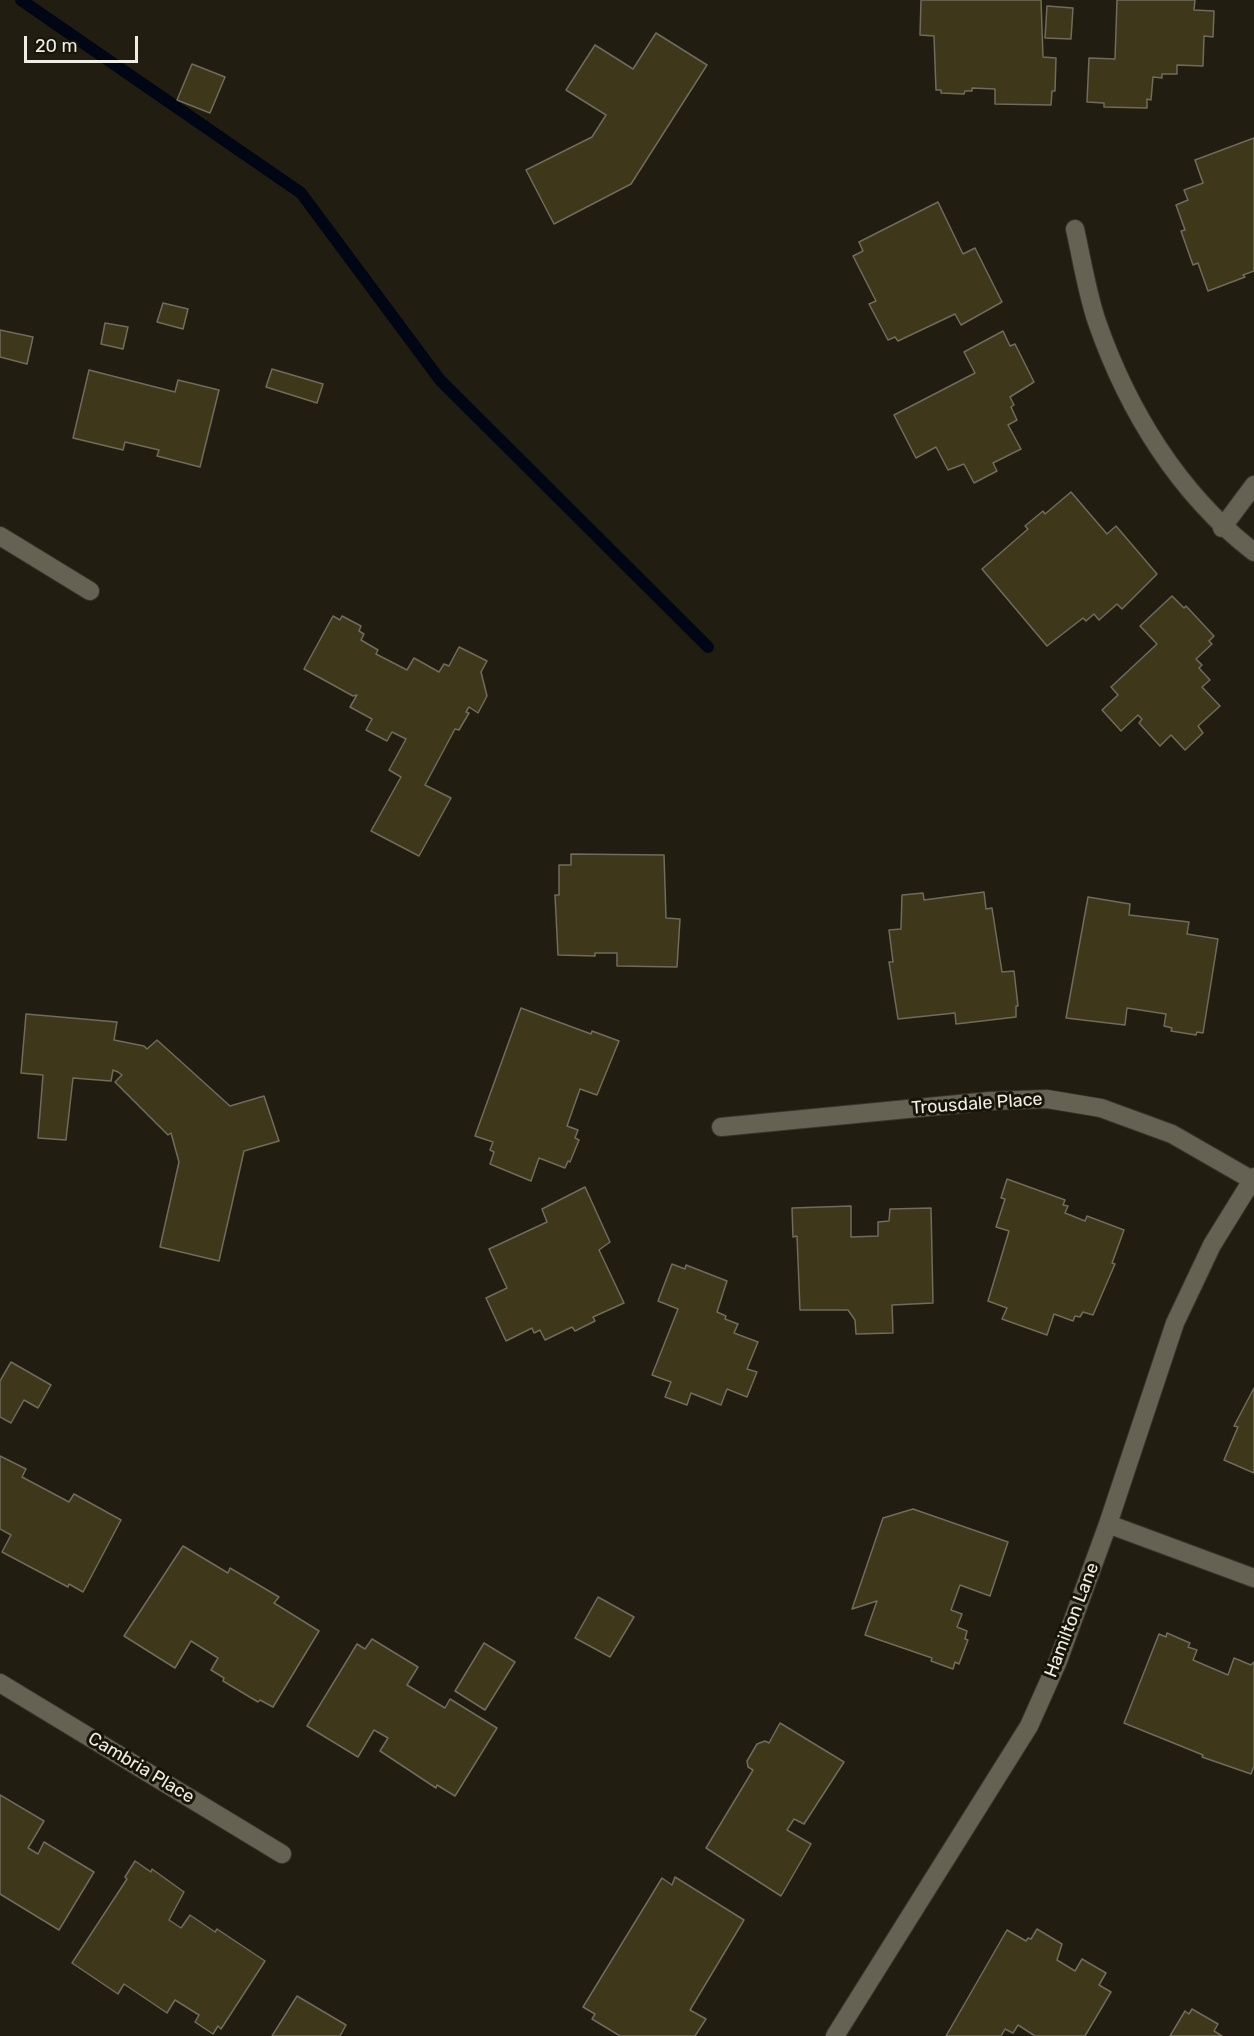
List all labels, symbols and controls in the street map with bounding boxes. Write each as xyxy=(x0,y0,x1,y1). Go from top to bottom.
scale bar xyxy=(27,24,141,62)
text: 20 m xyxy=(35,35,77,57)
street label: Trousdale Place xyxy=(911,1089,1043,1119)
street label: Hamilton Lane xyxy=(1040,1560,1104,1680)
street label: Cambria Place xyxy=(84,1728,198,1808)

